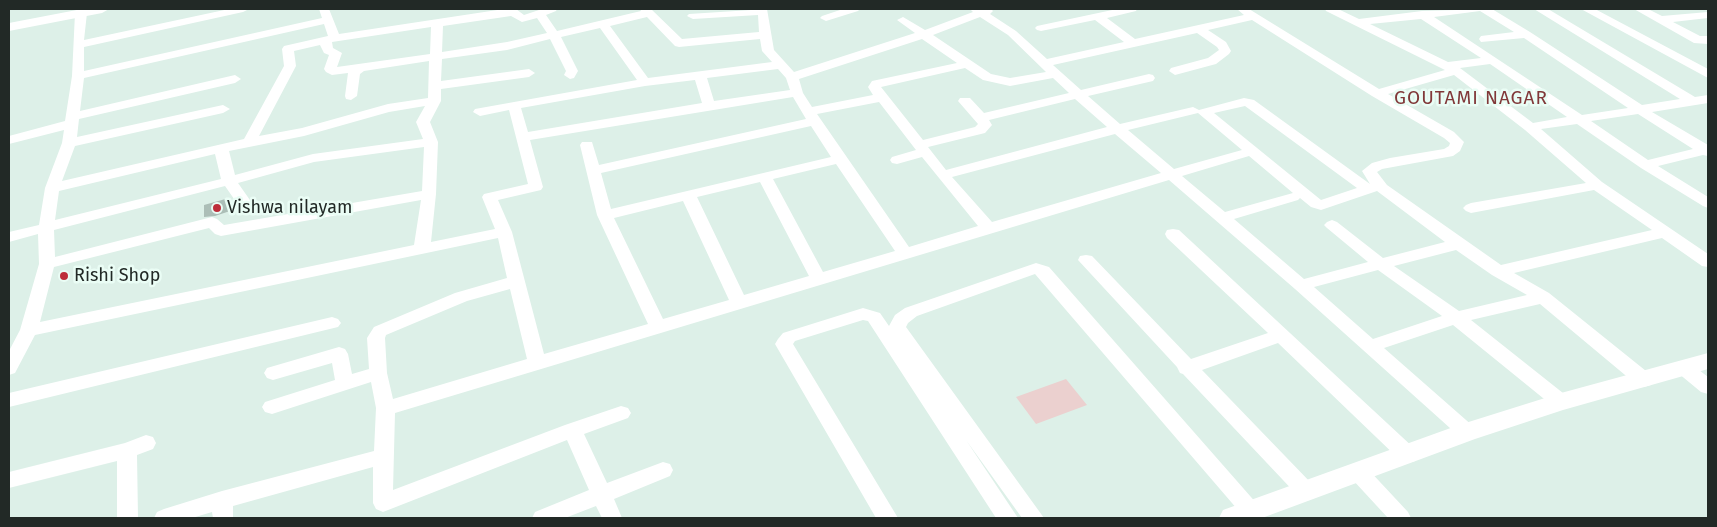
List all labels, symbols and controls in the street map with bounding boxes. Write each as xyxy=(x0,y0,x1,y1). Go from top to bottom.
district label: GOUTAMI NAGAR xyxy=(1392,88,1550,110)
place label: Vishwa nilayam xyxy=(227,197,352,219)
marker: Vishwa nilayam xyxy=(211,202,223,214)
place label: Rishi Shop xyxy=(74,265,160,287)
marker: Rishi Shop xyxy=(58,270,70,282)

